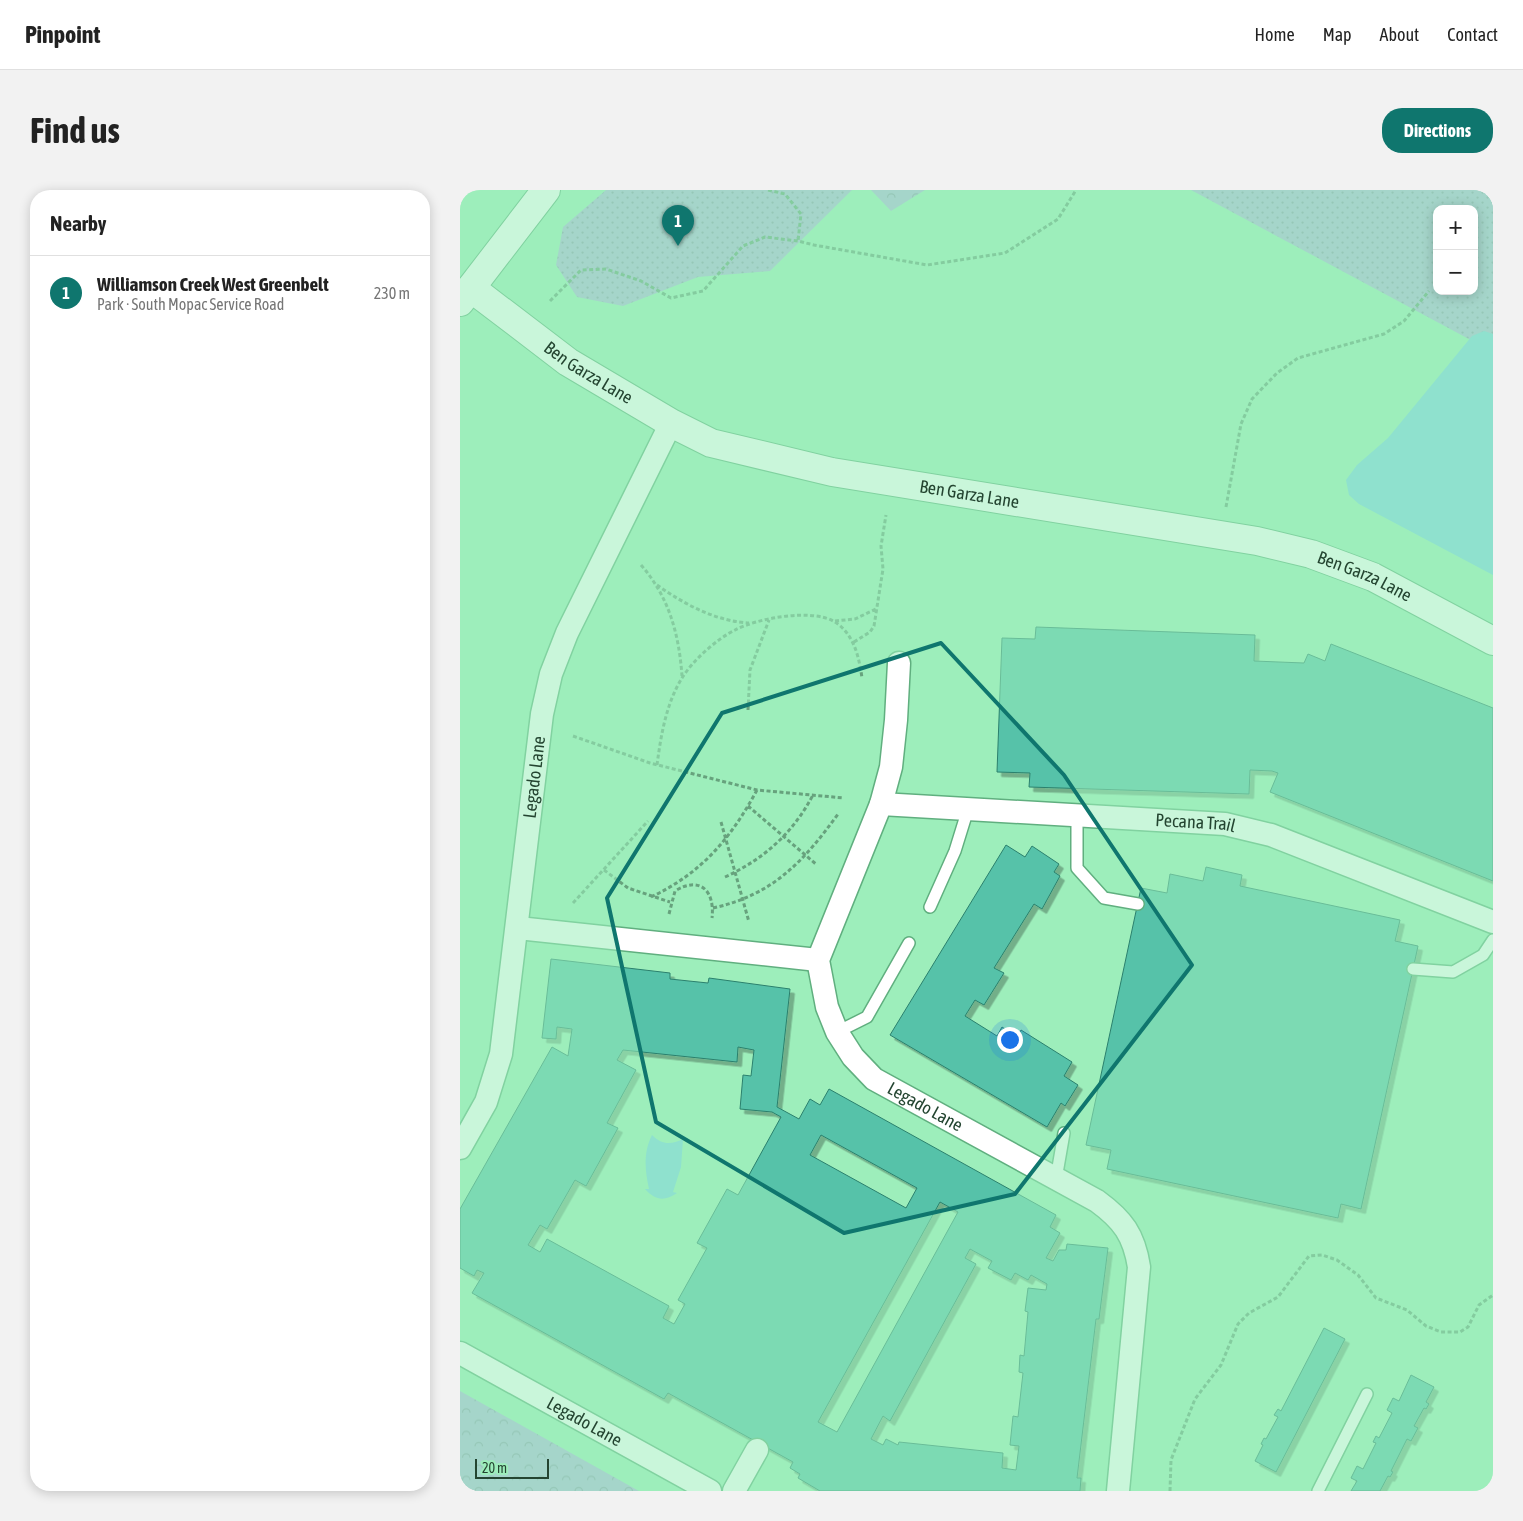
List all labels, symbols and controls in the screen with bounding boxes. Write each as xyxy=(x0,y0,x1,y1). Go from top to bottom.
text: Pinpoint xyxy=(25,21,100,48)
text: Home xyxy=(1255,24,1295,45)
text: Map xyxy=(1323,24,1352,45)
text: About xyxy=(1380,24,1419,45)
text: Contact xyxy=(1447,24,1498,45)
button: Directions xyxy=(1382,108,1493,153)
text: Find us xyxy=(30,110,120,150)
pin: 1 xyxy=(662,205,694,246)
map controls xyxy=(1433,205,1478,295)
button: + xyxy=(1433,205,1478,250)
text: Nearby xyxy=(50,211,106,235)
button: − xyxy=(1433,250,1478,295)
text: Williamson Creek West Greenbelt xyxy=(97,273,329,295)
text: 1 xyxy=(62,284,70,302)
text: 230 m xyxy=(374,284,410,302)
text: Park · South Mopac Service Road xyxy=(97,295,284,313)
street label: Ben Garza Lane xyxy=(540,337,637,408)
street label: Ben Garza Lane xyxy=(918,475,1021,512)
street label: Ben Garza Lane xyxy=(1315,546,1415,606)
street label: Legado Lane xyxy=(519,735,549,819)
street label: Pecana Trail xyxy=(1155,809,1238,836)
your location xyxy=(997,1027,1023,1053)
street label: Legado Lane xyxy=(884,1077,967,1136)
street label: Legado Lane xyxy=(543,1392,626,1450)
scale bar xyxy=(475,1456,549,1479)
text: 20 m xyxy=(482,1460,507,1476)

